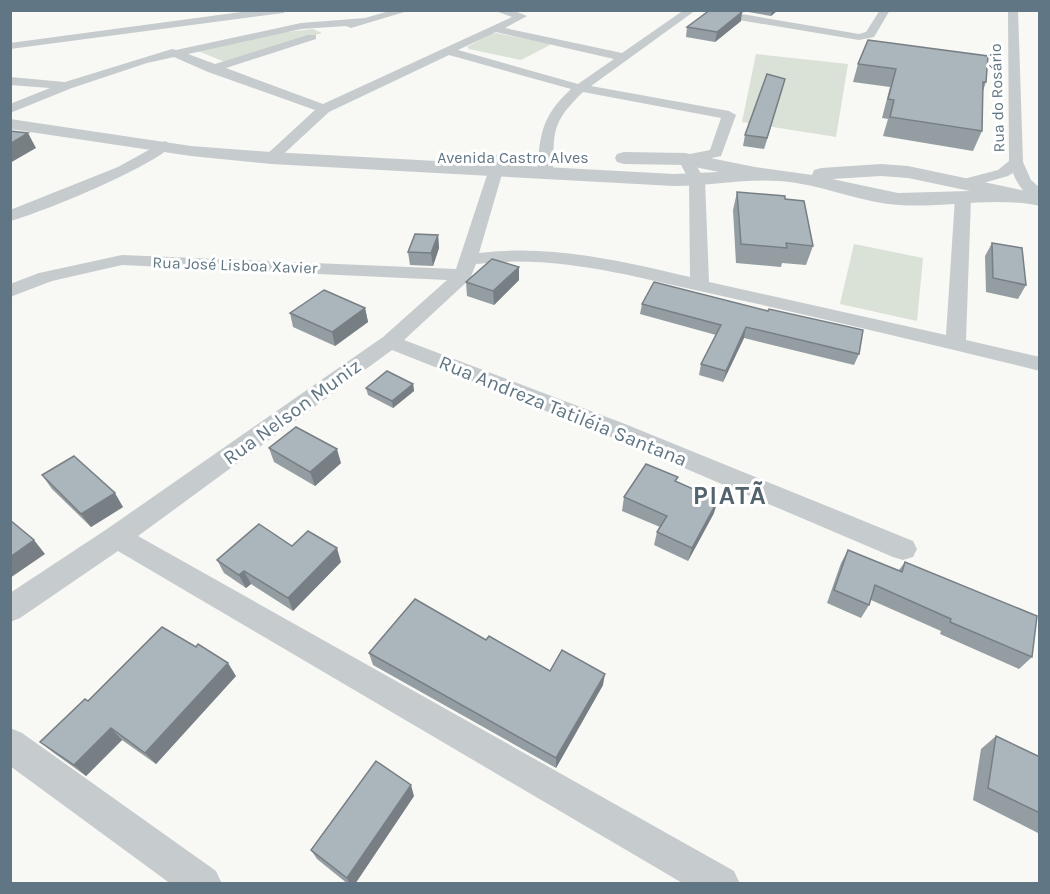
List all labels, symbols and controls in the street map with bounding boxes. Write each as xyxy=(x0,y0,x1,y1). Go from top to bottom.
street label: Rua do Rosário xyxy=(986,43,1008,153)
street label: Avenida Castro Alves xyxy=(437,148,589,167)
street label: Rua José Lisboa Xavier xyxy=(152,253,318,277)
street label: Rua Andreza Tatiléia Santana xyxy=(436,351,690,471)
street label: Rua Nelson Muniz xyxy=(219,354,365,470)
district label: PIATÃ xyxy=(693,480,767,511)

